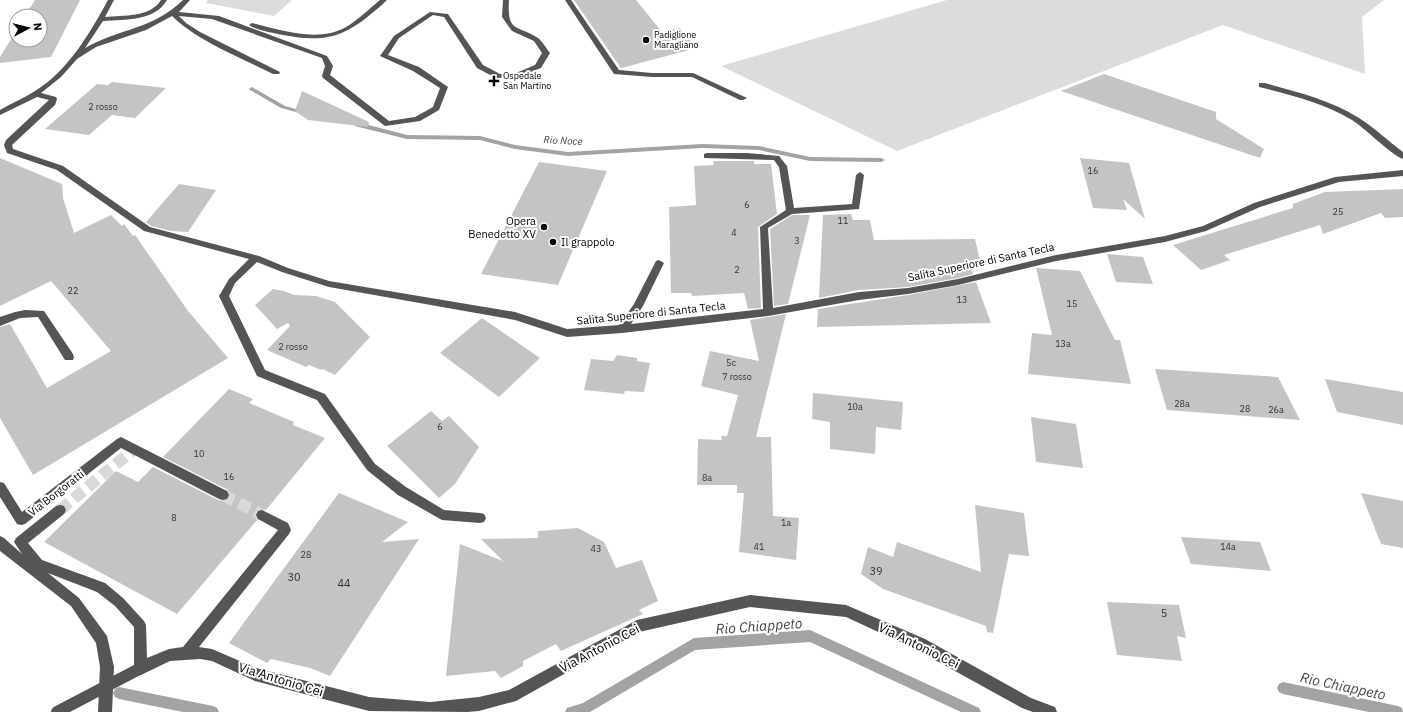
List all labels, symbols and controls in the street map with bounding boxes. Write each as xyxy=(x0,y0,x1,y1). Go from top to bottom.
north arrow xyxy=(8,8,48,48)
text: N xyxy=(30,22,45,32)
place label: Padiglione Maragliano xyxy=(654,29,699,50)
marker: Padiglione Maragliano xyxy=(641,35,651,45)
place label: Ospedale San Martino xyxy=(503,70,551,91)
marker: Ospedale San Martino xyxy=(488,75,500,87)
house number: 2 rosso xyxy=(88,101,118,112)
water label: Rio Noce xyxy=(543,133,583,148)
house number: 16 xyxy=(1088,165,1098,176)
house number: 6 xyxy=(744,199,750,210)
house number: 25 xyxy=(1333,206,1343,217)
place label: Opera Benedetto XV xyxy=(468,214,536,241)
house number: 11 xyxy=(838,215,848,226)
marker: Opera Benedetto XV xyxy=(539,222,549,232)
house number: 4 xyxy=(731,227,737,238)
place label: Il grappolo xyxy=(561,235,615,249)
house number: 3 xyxy=(794,235,800,246)
marker: Il grappolo xyxy=(548,237,558,247)
street label: Salita Superiore di Santa Tecla xyxy=(906,240,1056,284)
house number: 2 xyxy=(734,264,740,275)
house number: 22 xyxy=(68,285,78,296)
house number: 13 xyxy=(957,294,967,305)
street label: Salita Superiore di Santa Tecla xyxy=(576,298,726,328)
house number: 15 xyxy=(1067,298,1077,309)
house number: 13a xyxy=(1055,338,1071,349)
house number: 2 rosso xyxy=(278,341,308,352)
house number: 5c xyxy=(726,357,736,368)
house number: 7 rosso xyxy=(722,371,752,382)
house number: 28a xyxy=(1174,398,1190,409)
house number: 10a xyxy=(847,401,863,412)
house number: 28 xyxy=(1240,403,1250,414)
house number: 26a xyxy=(1268,404,1284,415)
house number: 6 xyxy=(437,421,443,432)
house number: 10 xyxy=(194,448,204,459)
street label: Via Borgoratti xyxy=(25,467,87,519)
house number: 16 xyxy=(224,471,234,482)
house number: 8a xyxy=(702,472,712,483)
house number: 8 xyxy=(171,512,177,523)
house number: 1a xyxy=(781,517,791,528)
house number: 41 xyxy=(754,541,764,552)
house number: 14a xyxy=(1220,541,1236,552)
house number: 43 xyxy=(591,543,601,554)
house number: 28 xyxy=(301,549,311,560)
house number: 39 xyxy=(869,564,883,578)
house number: 30 xyxy=(287,570,301,584)
house number: 44 xyxy=(337,576,351,590)
house number: 5 xyxy=(1161,606,1167,620)
water label: Rio Chiappeto xyxy=(715,614,803,638)
street label: Via Antonio Cei xyxy=(875,618,962,672)
street label: Via Antonio Cei xyxy=(556,620,642,677)
street label: Via Antonio Cei xyxy=(236,658,325,700)
water label: Rio Chiappeto xyxy=(1299,668,1388,704)

